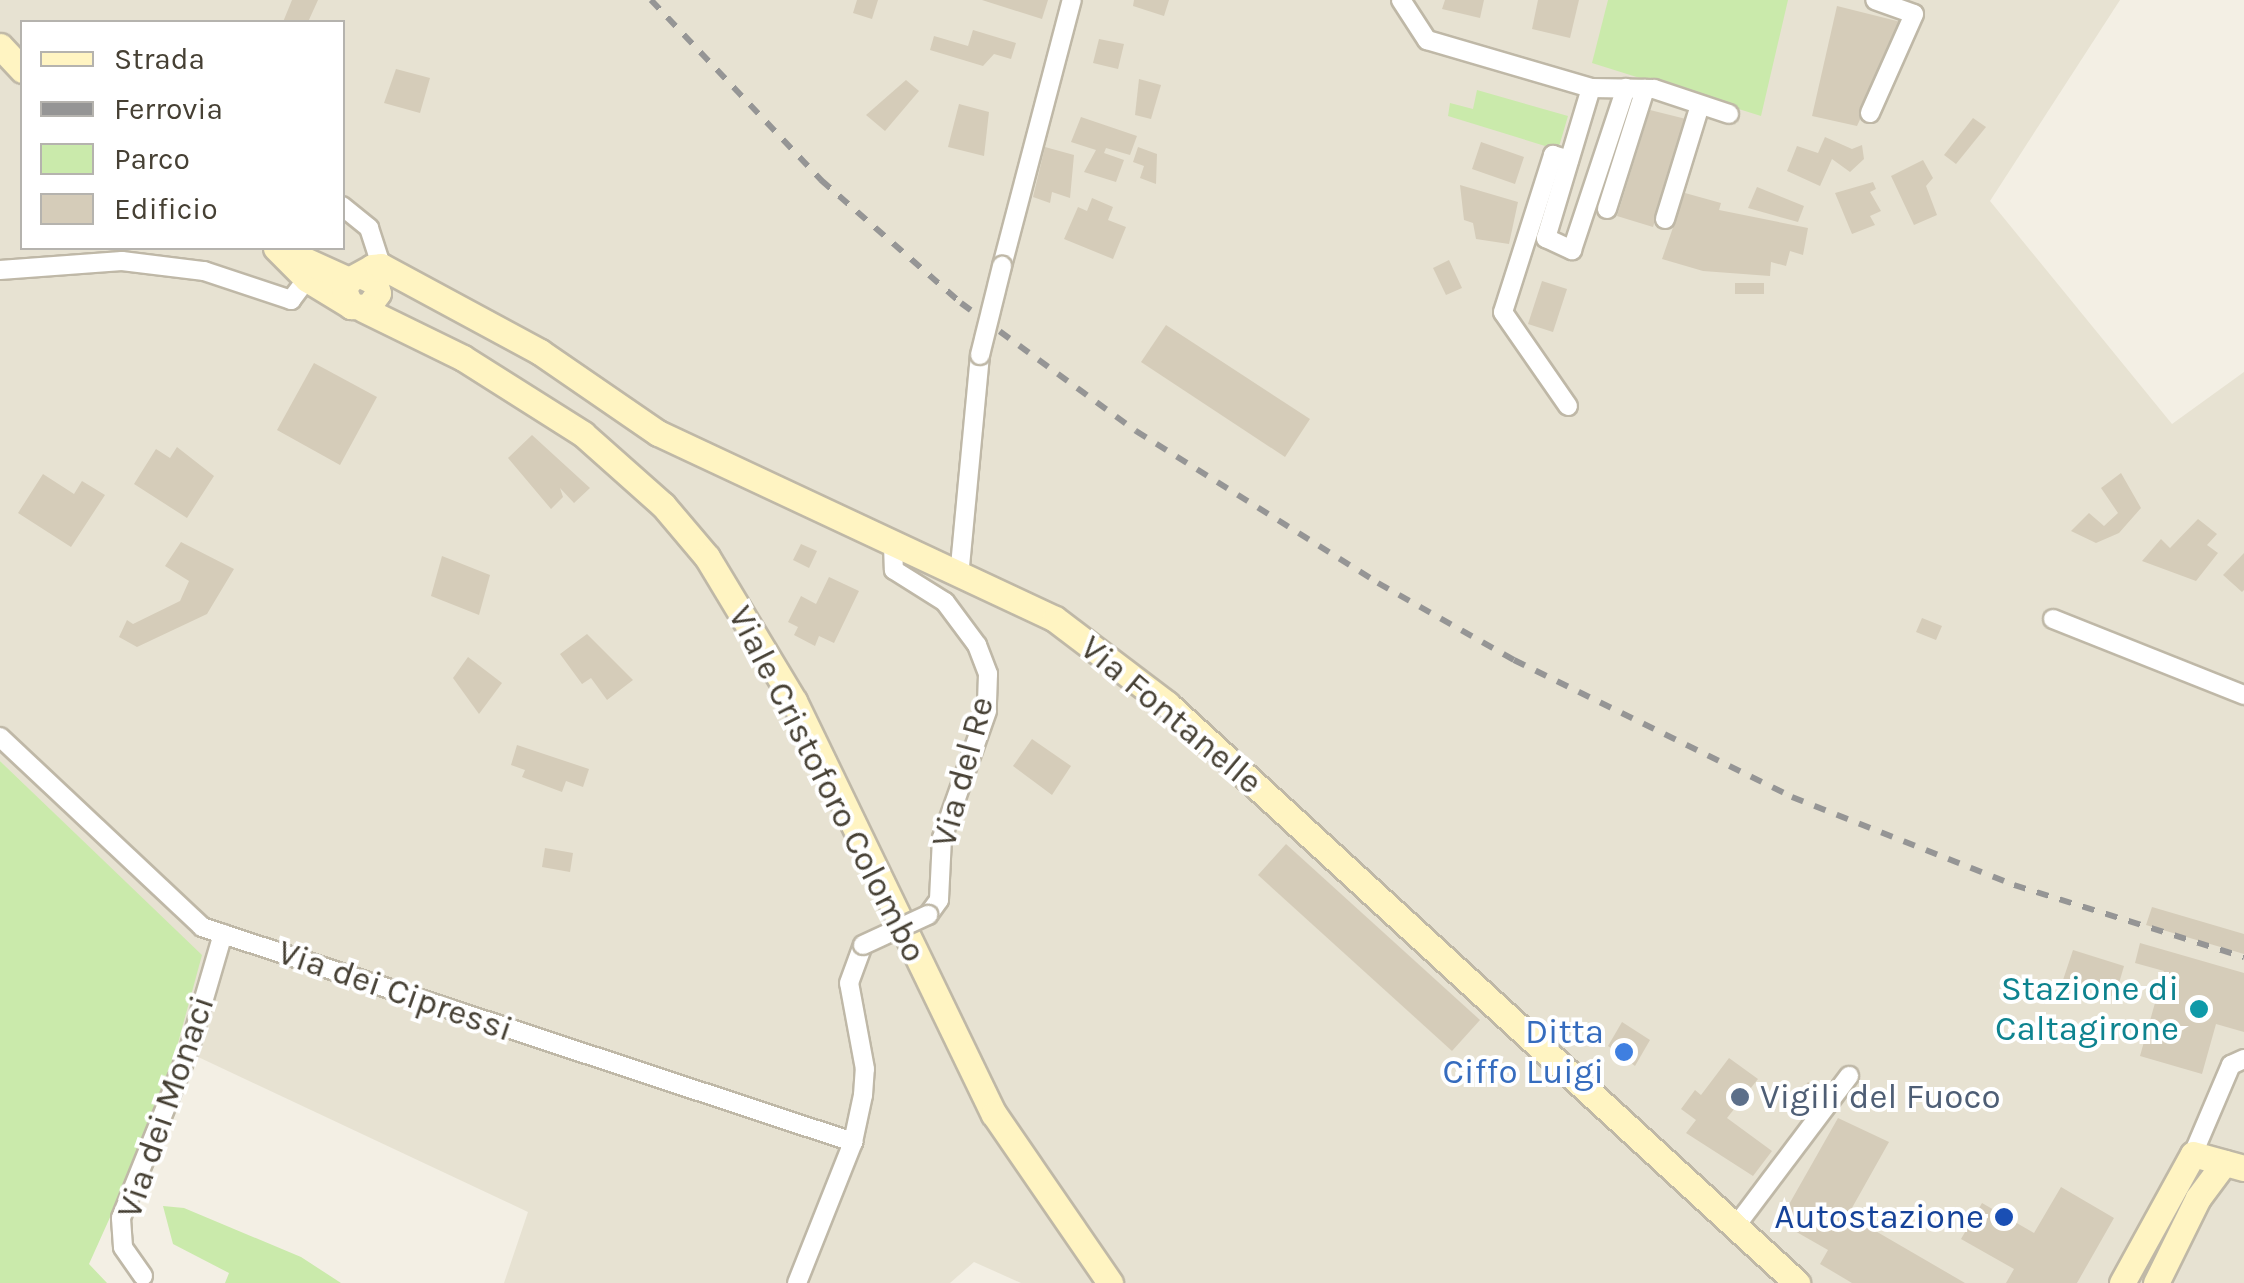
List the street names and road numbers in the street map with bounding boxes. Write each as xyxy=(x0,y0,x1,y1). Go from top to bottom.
street label: Viale Cristoforo Colombo xyxy=(719,599,935,969)
street label: Via Fontanelle xyxy=(1072,627,1270,803)
street label: Via del Re xyxy=(923,692,1003,852)
street label: Via dei Cipressi xyxy=(272,931,518,1051)
street label: Via dei Monaci xyxy=(108,990,224,1224)

